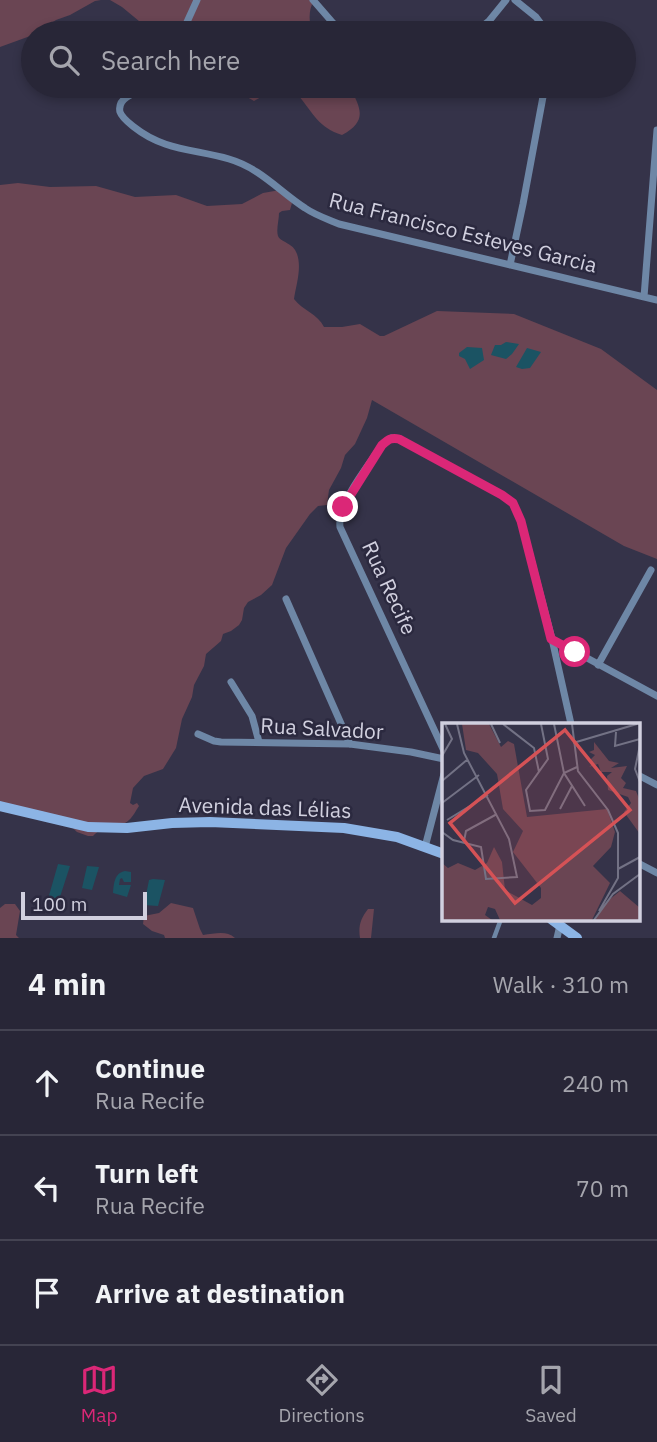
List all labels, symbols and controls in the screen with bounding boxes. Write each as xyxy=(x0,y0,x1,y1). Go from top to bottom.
search box xyxy=(21,21,636,98)
icon: search xyxy=(45,41,83,79)
text: Search here xyxy=(101,43,240,77)
street label: Rua Francisco Esteves Garcia xyxy=(326,185,600,279)
route end xyxy=(327,491,358,522)
street label: Rua Recife xyxy=(356,536,424,639)
route start xyxy=(559,636,590,667)
street label: Rua Salvador xyxy=(260,711,385,745)
inset map xyxy=(442,723,640,920)
street label: Avenida das Lélias xyxy=(178,790,352,824)
scale bar xyxy=(21,889,147,921)
text: 100 m xyxy=(32,892,87,916)
text: 4 min xyxy=(28,964,106,1003)
text: Walk · 310 m xyxy=(493,969,629,999)
text: Continue xyxy=(95,1051,205,1085)
icon: ahead xyxy=(28,1064,66,1102)
text: 240 m xyxy=(562,1068,629,1098)
text: Rua Recife xyxy=(95,1085,205,1115)
text: Turn left xyxy=(95,1156,198,1190)
icon: left xyxy=(28,1169,66,1207)
text: 70 m xyxy=(576,1173,629,1203)
text: Rua Recife xyxy=(95,1190,205,1220)
icon: arrive xyxy=(28,1274,66,1312)
text: Arrive at destination xyxy=(95,1276,345,1310)
tab: Map xyxy=(80,1361,118,1427)
tab: Directions xyxy=(278,1361,365,1427)
tab: Saved xyxy=(525,1361,577,1427)

